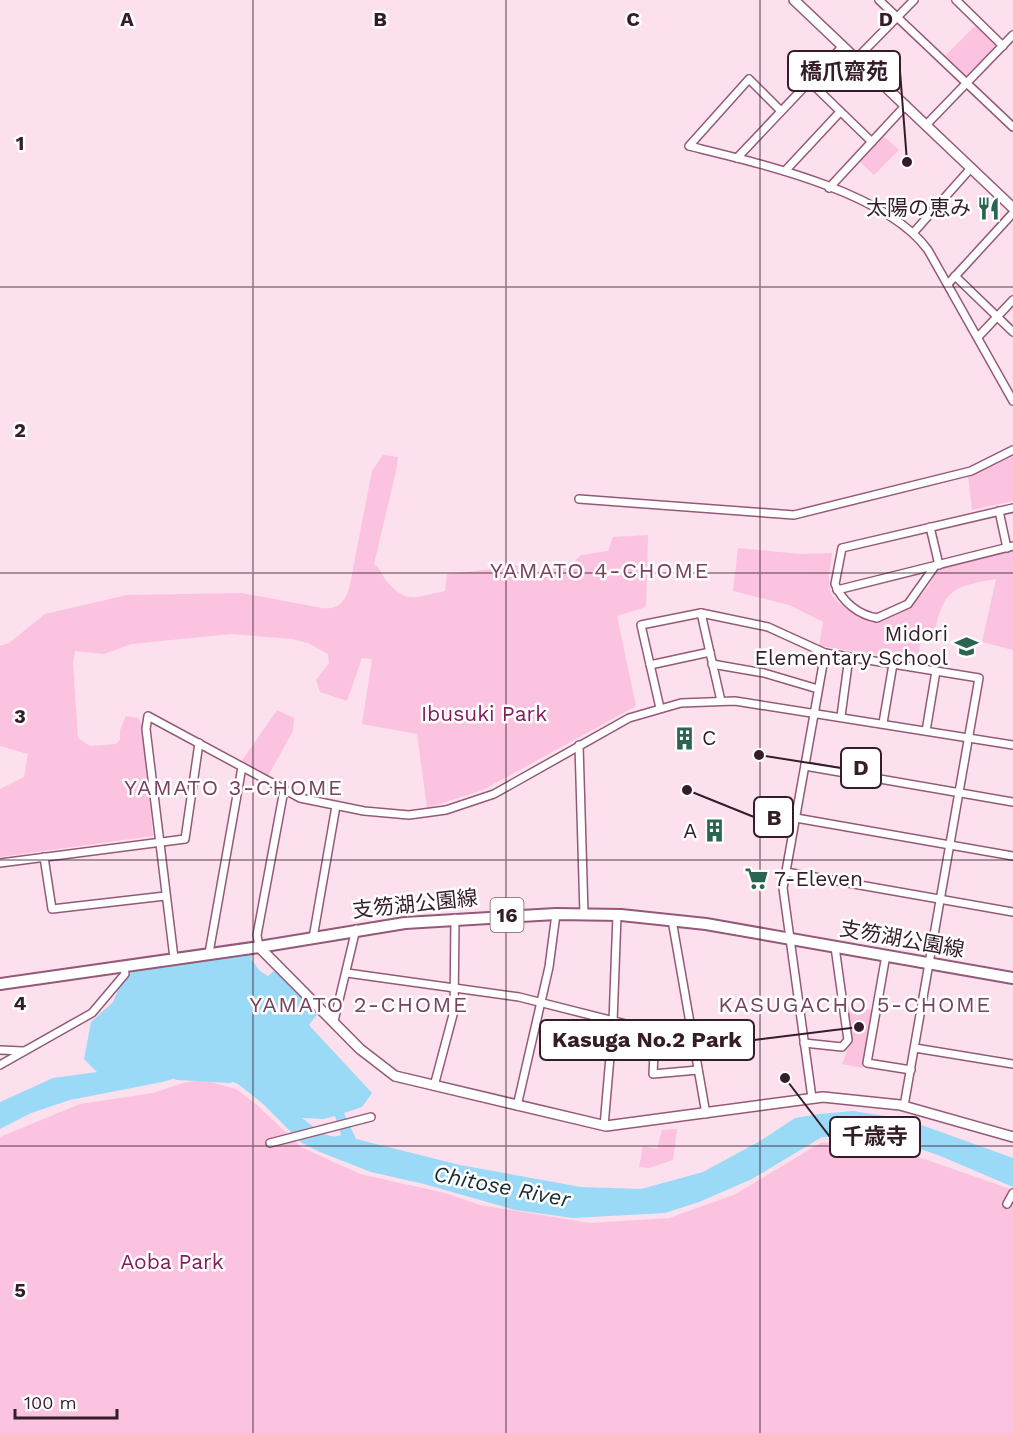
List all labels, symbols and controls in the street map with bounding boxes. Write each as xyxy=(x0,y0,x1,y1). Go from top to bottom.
text: A xyxy=(120,7,134,31)
text: B xyxy=(373,7,387,31)
text: C xyxy=(626,7,640,31)
text: D xyxy=(879,7,893,31)
callout: 橋爪齋苑 xyxy=(788,51,900,91)
text: 橋爪齋苑 xyxy=(800,59,888,84)
text: 1 xyxy=(16,131,24,155)
place label: 太陽の恵み xyxy=(866,195,971,220)
restaurant icon: 太陽の恵み xyxy=(976,195,1002,221)
text: 2 xyxy=(14,418,26,442)
district label: YAMATO 4-CHOME xyxy=(490,558,710,583)
place label: Midori Elementary School xyxy=(755,621,949,670)
school or university icon: Midori Elementary School xyxy=(953,633,979,659)
park label: Ibusuki Park xyxy=(421,701,547,726)
text: 3 xyxy=(14,704,26,728)
building icon: C xyxy=(671,725,697,751)
place label: C xyxy=(702,725,716,750)
callout: D xyxy=(841,748,881,788)
text: D xyxy=(853,755,869,780)
district label: YAMATO 3-CHOME xyxy=(124,775,344,800)
callout: B xyxy=(754,797,793,837)
text: B xyxy=(766,805,782,830)
place label: A xyxy=(683,818,697,843)
building icon: A xyxy=(702,818,728,844)
supermarket icon: 7-Eleven xyxy=(743,866,769,892)
place label: 7-Eleven xyxy=(774,866,863,891)
street label: 支笏湖公園線 xyxy=(351,884,479,923)
road number: 16 xyxy=(490,898,524,932)
street label: 支笏湖公園線 xyxy=(838,915,966,962)
text: 4 xyxy=(14,991,27,1015)
district label: YAMATO 2-CHOME xyxy=(250,992,468,1017)
district label: KASUGACHO 5-CHOME xyxy=(718,992,992,1017)
callout: Kasuga No.2 Park xyxy=(540,1020,754,1060)
text: Kasuga No.2 Park xyxy=(552,1027,742,1052)
callout: 千歳寺 xyxy=(830,1117,920,1157)
text: 千歳寺 xyxy=(842,1124,908,1149)
water label: Chitose River xyxy=(431,1161,574,1212)
park label: Aoba Park xyxy=(120,1249,224,1274)
text: 5 xyxy=(14,1278,26,1302)
scale bar xyxy=(15,1382,117,1420)
text: 100 m xyxy=(24,1392,77,1413)

